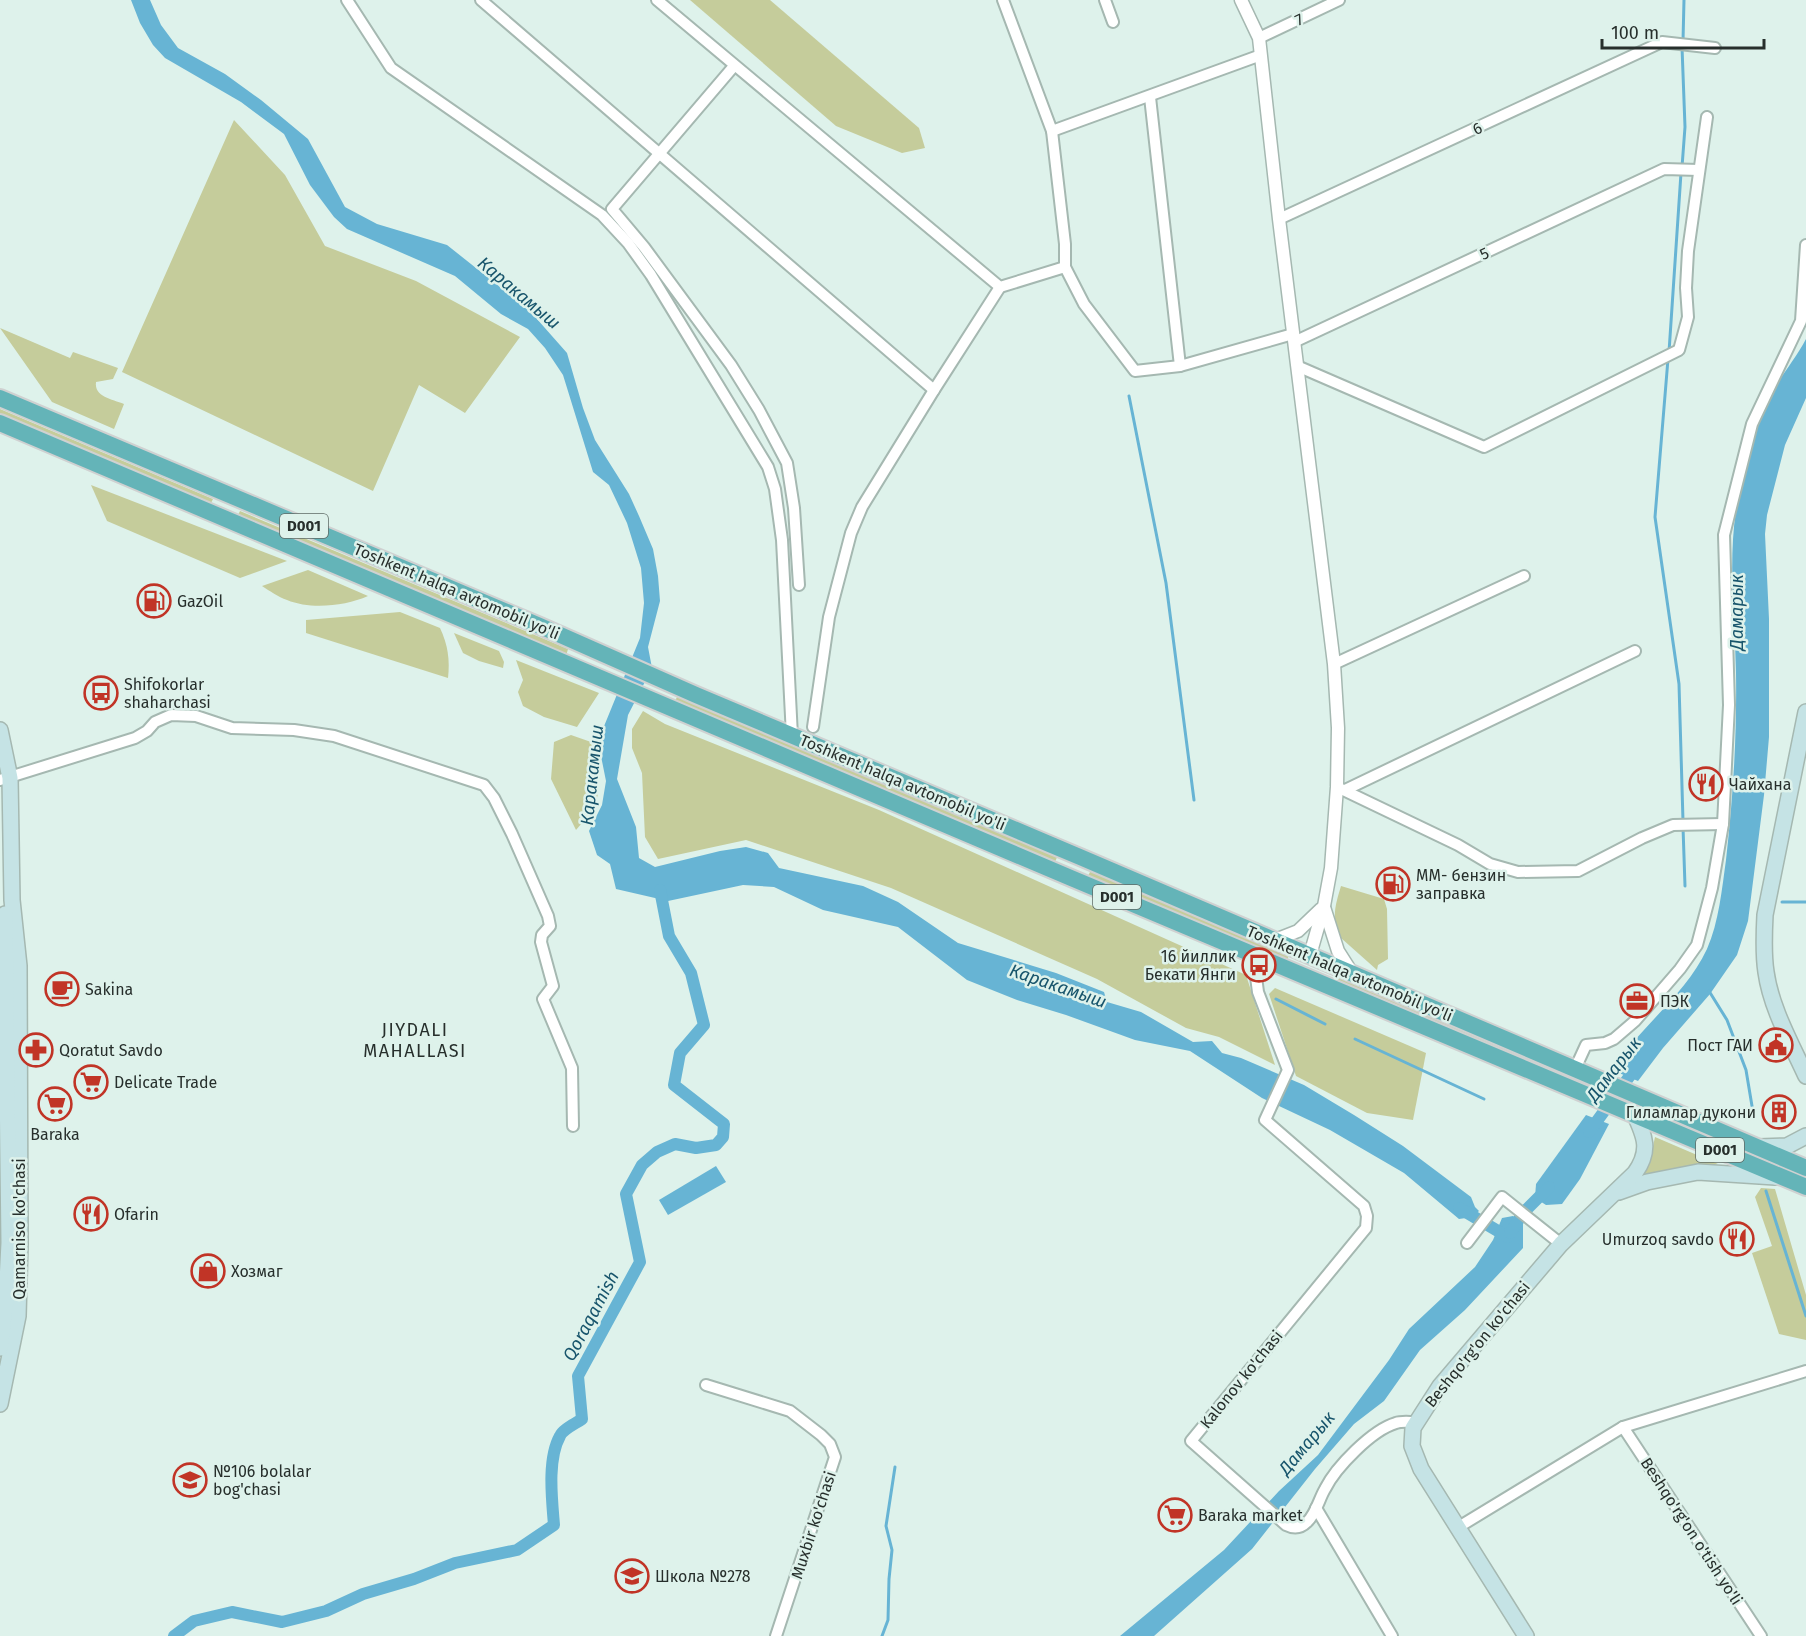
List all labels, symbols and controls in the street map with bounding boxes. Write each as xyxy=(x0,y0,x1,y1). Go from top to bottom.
street label: 7 xyxy=(1292,9,1306,30)
scale bar xyxy=(1602,12,1764,50)
text: 100 m xyxy=(1611,22,1659,44)
street label: 6 xyxy=(1469,118,1485,139)
street label: 5 xyxy=(1477,243,1492,264)
water label: Каракамыш xyxy=(473,252,565,334)
road number: D001 xyxy=(280,514,328,538)
street label: Toshkent halqa avtomobil yo'li xyxy=(351,539,563,644)
water label: Дамарык xyxy=(1726,573,1748,652)
fuel station icon: GazOil xyxy=(136,583,172,619)
place label: GazOil xyxy=(177,592,223,611)
bus stop icon: Shifokorlar shaharchasi xyxy=(83,675,119,711)
place label: Shifokorlar shaharchasi xyxy=(124,675,211,712)
water label: Каракамыш xyxy=(576,724,608,826)
street label: Toshkent halqa avtomobil yo'li xyxy=(797,730,1009,835)
restaurant icon: Чайхана xyxy=(1688,766,1724,802)
place label: Чайхана xyxy=(1729,775,1792,794)
fuel station icon: ММ- бензин заправка xyxy=(1375,866,1411,902)
place label: ММ- бензин заправка xyxy=(1416,866,1506,903)
road number: D001 xyxy=(1093,885,1141,909)
street label: Toshkent halqa avtomobil yo'li xyxy=(1244,921,1456,1026)
place label: 16 йиллик Бекати Янги xyxy=(1145,947,1237,984)
bus stop icon: 16 йиллик Бекати Янги xyxy=(1241,947,1277,983)
water label: Каракамыш xyxy=(1007,959,1109,1013)
cafe icon: Sakina xyxy=(44,971,80,1007)
place label: Sakina xyxy=(85,980,133,999)
office icon: ПЭК xyxy=(1619,983,1655,1019)
place label: ПЭК xyxy=(1660,992,1689,1011)
district label: JIYDALI MAHALLASI xyxy=(363,1019,467,1062)
public building icon: Пост ГАИ xyxy=(1758,1027,1794,1063)
pharmacy icon: Qoratut Savdo xyxy=(18,1032,54,1068)
water label: Дамарык xyxy=(1581,1032,1646,1107)
place label: Пост ГАИ xyxy=(1687,1036,1753,1055)
place label: Qoratut Savdo xyxy=(59,1041,163,1060)
supermarket icon: Delicate Trade xyxy=(73,1064,109,1100)
place label: Delicate Trade xyxy=(114,1073,217,1092)
supermarket icon: Baraka xyxy=(37,1086,73,1122)
building icon: Гиламлар дукони xyxy=(1761,1094,1797,1130)
place label: Гиламлар дукони xyxy=(1626,1103,1756,1122)
place label: Baraka xyxy=(30,1125,80,1144)
road number: D001 xyxy=(1696,1138,1744,1162)
street label: Qamarniso ko'chasi xyxy=(10,1158,29,1300)
restaurant icon: Ofarin xyxy=(73,1196,109,1232)
place label: Ofarin xyxy=(114,1205,159,1224)
restaurant icon: Umurzoq savdo xyxy=(1719,1221,1755,1257)
place label: Umurzoq savdo xyxy=(1602,1230,1714,1249)
shop icon: Хозмаг xyxy=(190,1253,226,1289)
place label: Хозмаг xyxy=(231,1262,283,1281)
water label: Qoraqamish xyxy=(558,1267,624,1365)
street label: Beshqo'rg'on ko'chasi xyxy=(1421,1278,1534,1411)
street label: Kalonov ko'chasi xyxy=(1196,1326,1287,1432)
water label: Дамарык xyxy=(1273,1406,1340,1481)
street label: Beshqo'rg'on o'tish yo'li xyxy=(1637,1454,1746,1609)
school or university icon: №106 bolalar bog'chasi xyxy=(172,1462,208,1498)
place label: №106 bolalar bog'chasi xyxy=(213,1462,312,1499)
street label: Muxbir ko'chasi xyxy=(787,1469,840,1581)
supermarket icon: Baraka market xyxy=(1157,1497,1193,1533)
place label: Baraka market xyxy=(1198,1506,1303,1525)
school or university icon: Школа №278 xyxy=(614,1558,650,1594)
place label: Школа №278 xyxy=(655,1567,751,1586)

